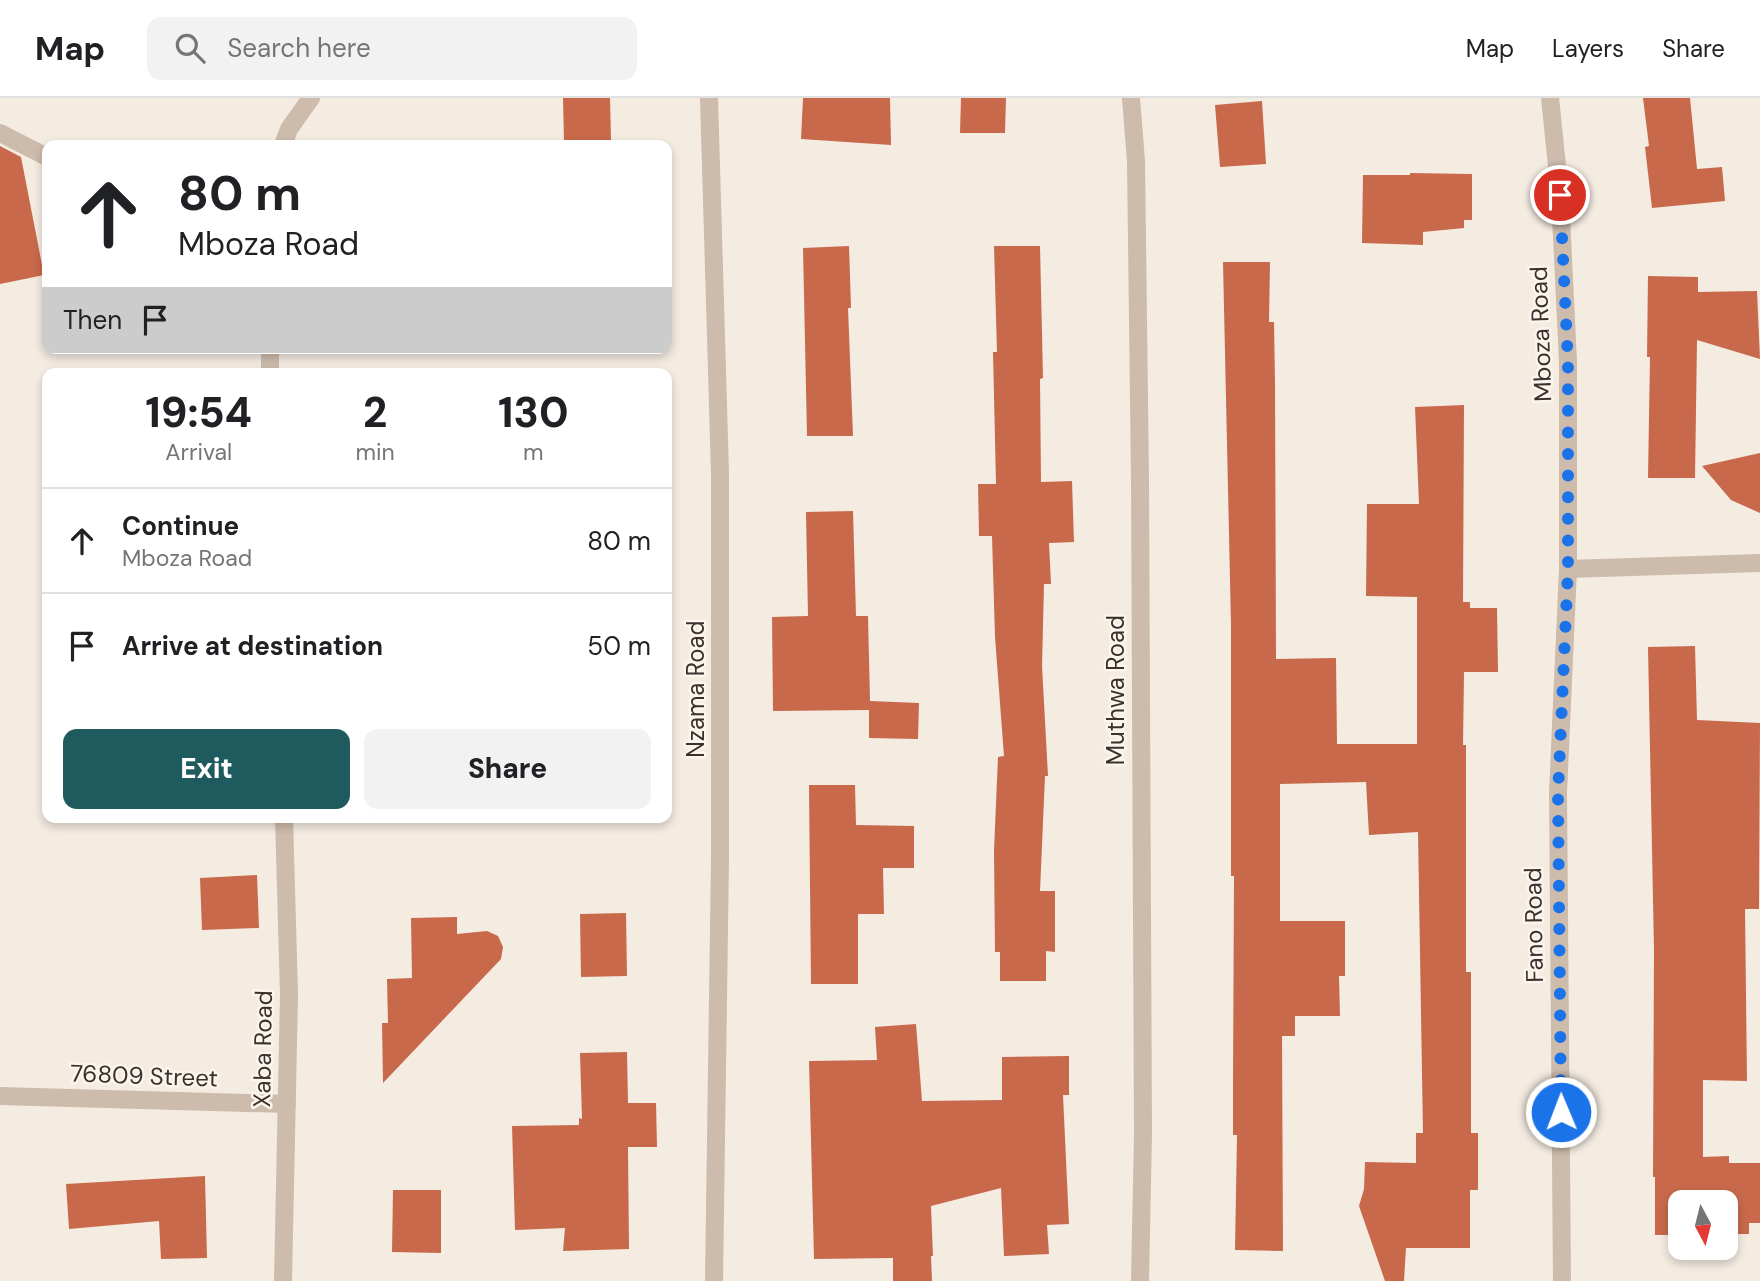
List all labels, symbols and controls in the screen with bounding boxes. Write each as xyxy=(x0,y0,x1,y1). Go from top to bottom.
search box xyxy=(147,17,637,80)
text: Map xyxy=(35,27,105,70)
icon: search xyxy=(171,29,209,67)
text: Search here xyxy=(227,31,371,65)
text: Map xyxy=(1466,33,1514,64)
text: Layers xyxy=(1552,33,1624,64)
text: Share xyxy=(1662,33,1725,64)
text: 80 m xyxy=(178,161,301,225)
pin xyxy=(1530,165,1590,225)
icon: ahead xyxy=(63,168,154,259)
icon: arrive xyxy=(1541,176,1579,214)
text: Mboza Road xyxy=(178,223,359,265)
street label: Mboza Road xyxy=(1523,266,1558,402)
icon: arrive xyxy=(136,301,174,339)
text: Then xyxy=(63,303,122,337)
text: 19:54 xyxy=(145,385,252,440)
text: 2 xyxy=(363,385,387,440)
text: 130 xyxy=(498,385,569,440)
text: Arrival xyxy=(165,437,232,467)
text: min xyxy=(355,437,395,467)
text: m xyxy=(523,437,544,467)
text: Continue xyxy=(122,509,239,543)
icon: ahead xyxy=(63,522,101,560)
text: 80 m xyxy=(587,524,651,558)
text: Mboza Road xyxy=(122,543,252,573)
street label: Muthwa Road xyxy=(1100,615,1131,765)
street label: Nzama Road xyxy=(680,620,711,758)
icon: arrive xyxy=(63,627,101,665)
text: Arrive at destination xyxy=(122,629,383,663)
text: 50 m xyxy=(587,629,651,663)
button: Exit xyxy=(63,729,350,809)
button: Share xyxy=(364,729,651,809)
street label: Fano Road xyxy=(1517,867,1550,983)
street label: Xaba Road xyxy=(246,990,279,1108)
street label: 76809 Street xyxy=(70,1057,218,1094)
position arrow xyxy=(1524,1075,1598,1149)
north arrow xyxy=(1668,1190,1738,1260)
map controls xyxy=(1668,1190,1738,1260)

